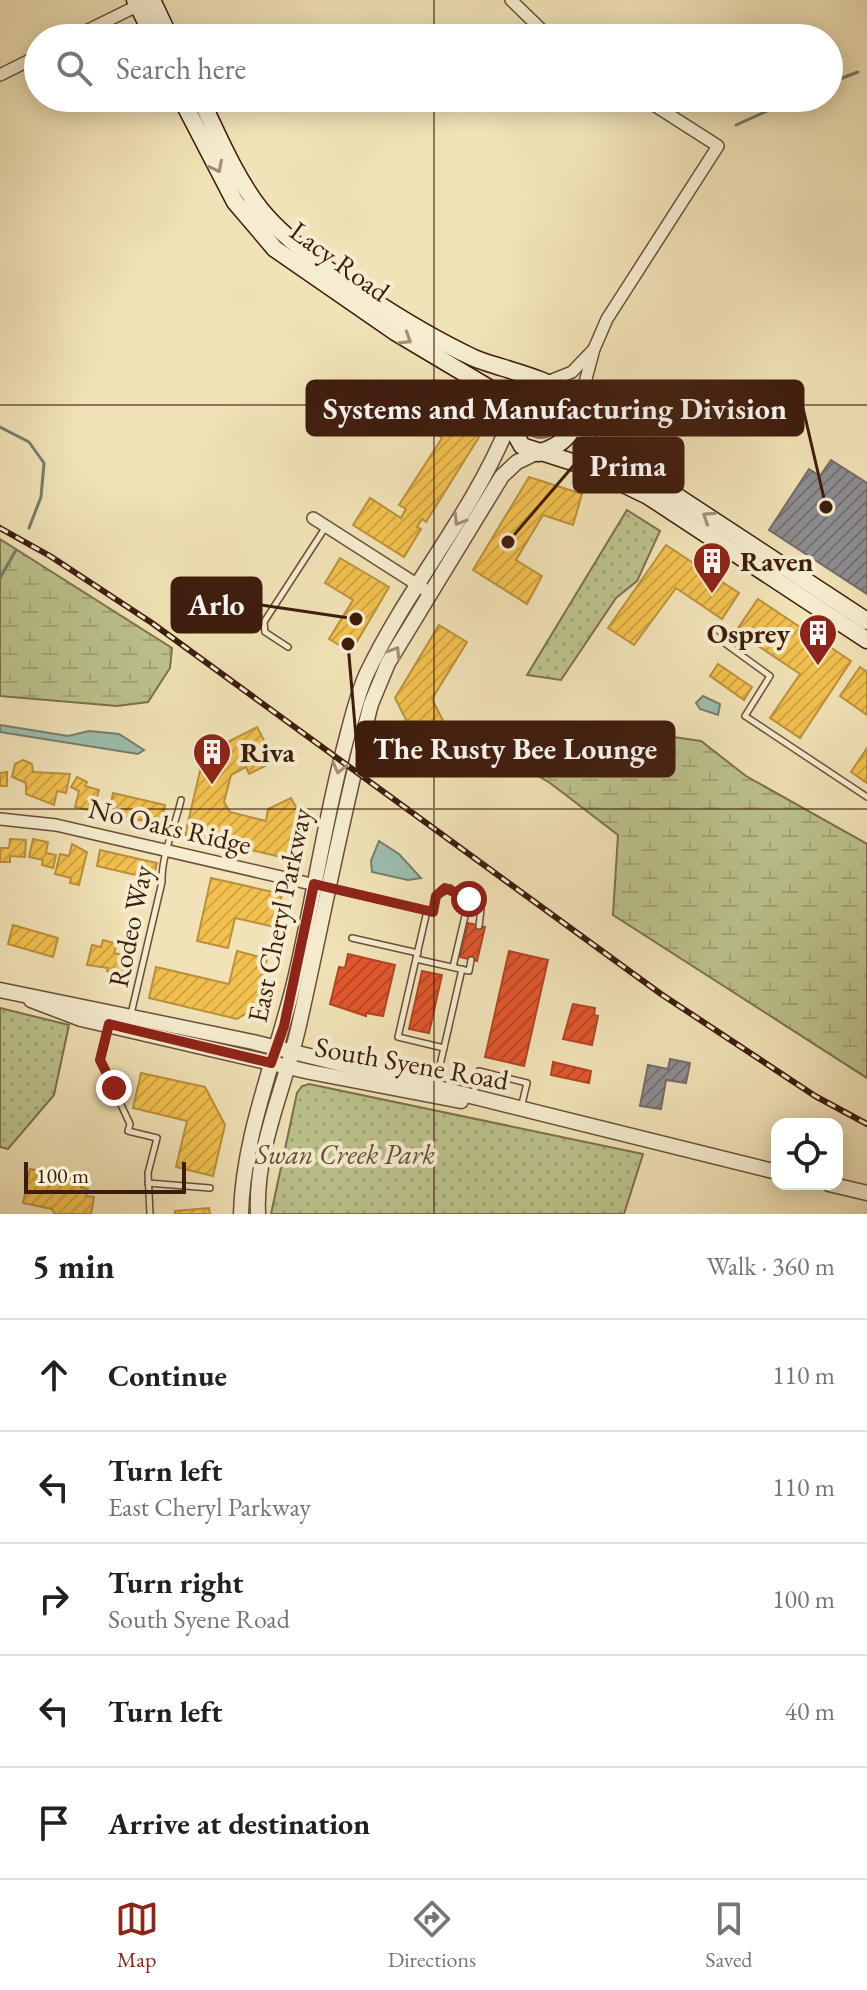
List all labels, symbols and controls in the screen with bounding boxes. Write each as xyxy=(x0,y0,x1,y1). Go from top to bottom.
search box xyxy=(24,24,843,112)
icon: search xyxy=(52,46,96,90)
text: Search here xyxy=(116,49,246,88)
one-way arrow xyxy=(207,159,222,174)
street label: Lacy Road xyxy=(283,213,398,310)
one-way arrow xyxy=(397,329,412,344)
callout: Systems and Manufacturing Division xyxy=(307,381,803,435)
text: Systems and Manufacturing Division xyxy=(323,389,787,428)
callout: Prima xyxy=(574,438,683,492)
text: Prima xyxy=(590,446,667,485)
one-way arrow xyxy=(453,511,469,526)
one-way arrow xyxy=(703,512,717,527)
building icon: Raven xyxy=(691,540,733,595)
place label: Raven xyxy=(740,543,814,579)
callout: Arlo xyxy=(172,578,261,632)
text: Arlo xyxy=(186,585,245,624)
building icon: Osprey xyxy=(797,612,839,667)
place label: Osprey xyxy=(707,615,791,651)
one-way arrow xyxy=(386,646,401,661)
callout: The Rusty Bee Lounge xyxy=(357,722,674,776)
text: The Rusty Bee Lounge xyxy=(373,729,657,768)
building icon: Riva xyxy=(191,731,233,786)
place label: Riva xyxy=(240,734,295,770)
one-way arrow xyxy=(331,761,348,774)
street label: No Oaks Ridge xyxy=(85,790,255,862)
street label: East Cheryl Parkway xyxy=(239,804,319,1026)
street label: Rodeo Way xyxy=(99,861,161,990)
route start xyxy=(451,881,487,917)
street label: South Syene Road xyxy=(312,1028,512,1098)
route end xyxy=(96,1070,132,1106)
map controls xyxy=(771,1118,843,1190)
button: locate xyxy=(771,1118,843,1190)
park label: Swan Creek Park xyxy=(254,1136,435,1172)
scale bar xyxy=(24,1158,186,1194)
text: 100 m xyxy=(36,1161,89,1190)
text: 5 min xyxy=(32,1244,115,1288)
text: Walk · 360 m xyxy=(707,1249,835,1283)
icon: ahead xyxy=(32,1353,76,1397)
text: Continue xyxy=(108,1356,227,1395)
text: 110 m xyxy=(772,1358,835,1392)
text: Turn left xyxy=(108,1451,222,1490)
icon: left xyxy=(32,1465,76,1509)
text: 110 m xyxy=(772,1470,835,1504)
text: East Cheryl Parkway xyxy=(108,1490,311,1524)
text: Turn right xyxy=(108,1563,244,1602)
icon: right xyxy=(32,1577,76,1621)
text: 100 m xyxy=(772,1582,835,1616)
text: South Syene Road xyxy=(108,1602,290,1636)
icon: left xyxy=(32,1689,76,1733)
text: Turn left xyxy=(108,1692,222,1731)
text: 40 m xyxy=(785,1694,835,1728)
icon: arrive xyxy=(32,1801,76,1845)
text: Arrive at destination xyxy=(108,1804,370,1843)
tab: Map xyxy=(115,1897,159,1974)
tab: Directions xyxy=(388,1897,476,1974)
tab: Saved xyxy=(705,1897,752,1974)

